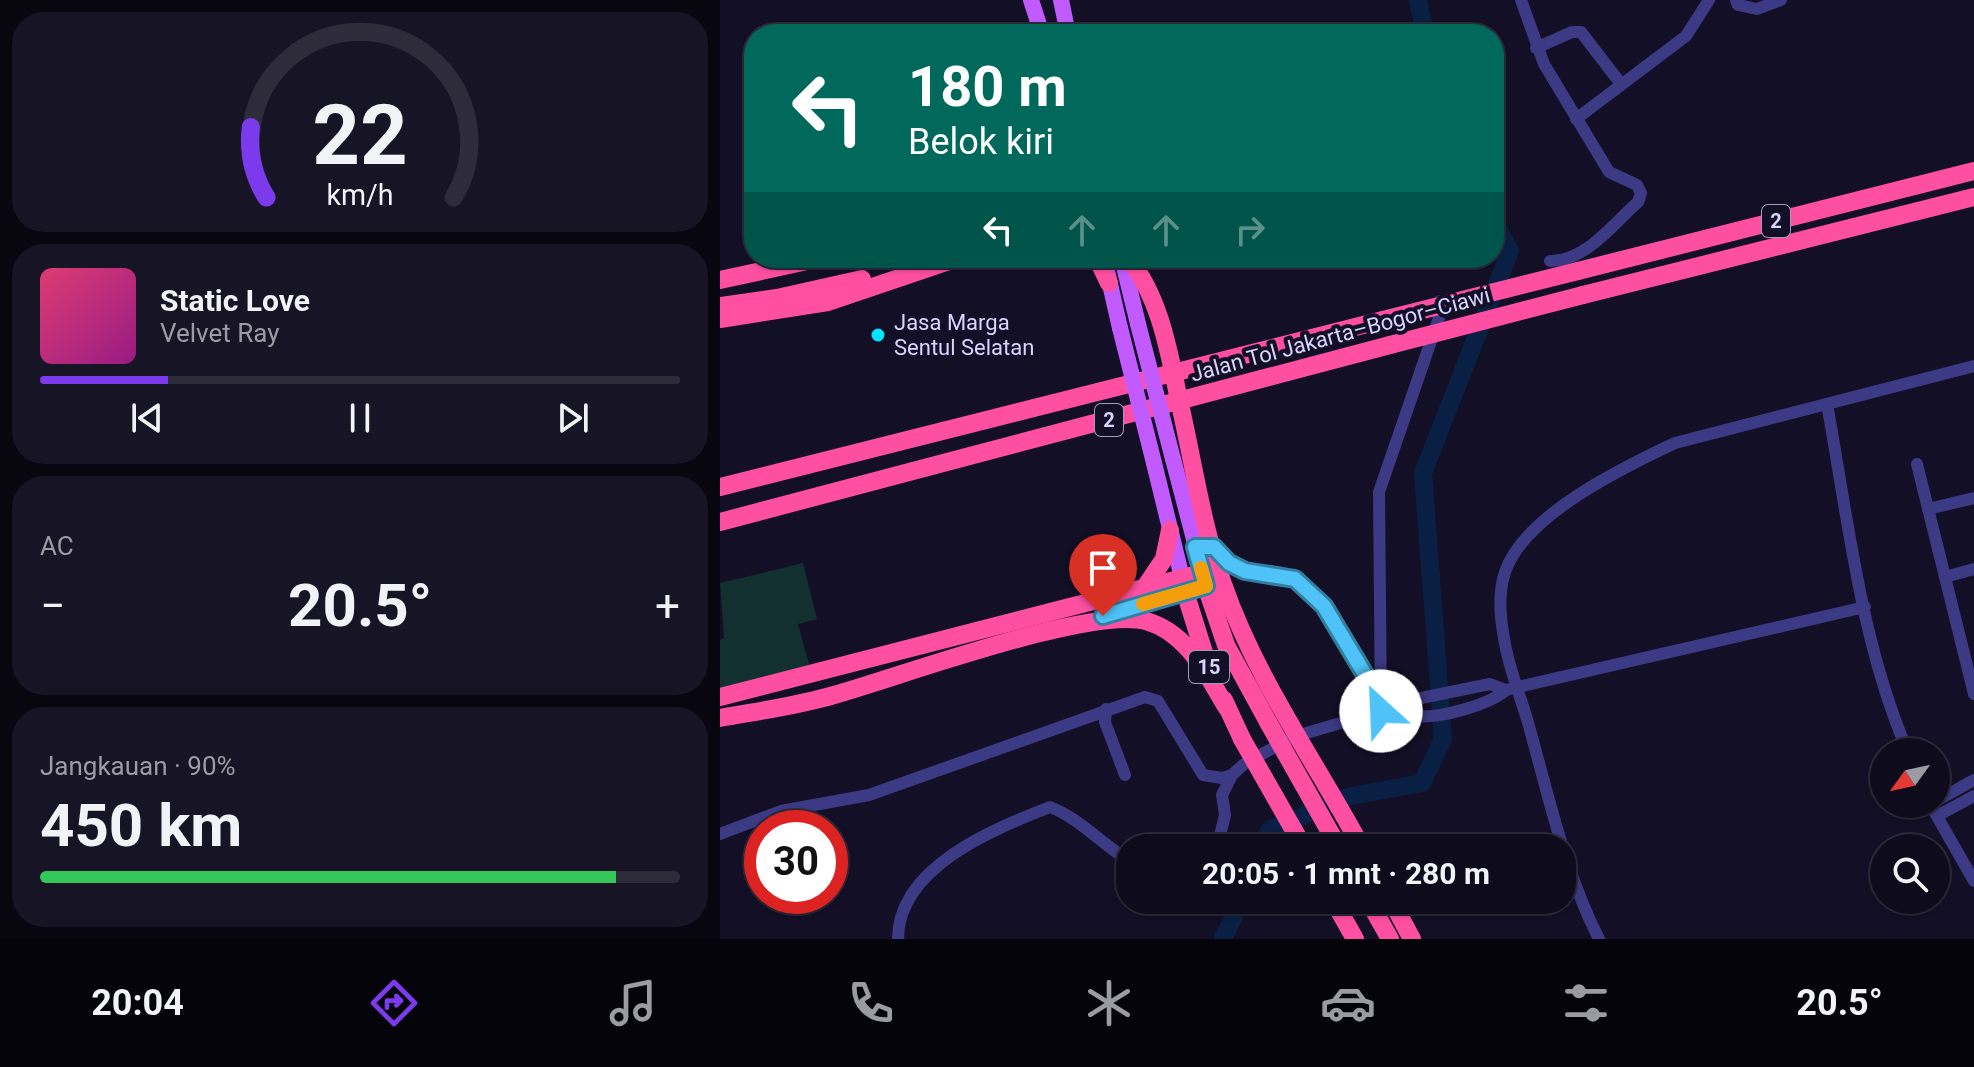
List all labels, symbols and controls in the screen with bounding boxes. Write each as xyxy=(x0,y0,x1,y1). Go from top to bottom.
text: 180 m xyxy=(908,54,1067,120)
icon: left xyxy=(776,56,880,160)
text: 22 xyxy=(312,86,408,183)
text: Belok kiri xyxy=(908,121,1054,163)
text: km/h xyxy=(326,178,394,212)
road number: 2 xyxy=(1762,205,1790,237)
icon: left xyxy=(976,208,1020,252)
icon: ahead xyxy=(1060,208,1104,252)
icon: ahead xyxy=(1144,208,1188,252)
icon: right xyxy=(1228,208,1272,252)
street label: Jalan Tol Jakarta–Bogor–Ciawi xyxy=(1187,282,1493,387)
text: Static Love xyxy=(160,283,310,318)
place label: Jasa Marga Sentul Selatan xyxy=(894,310,1034,360)
text: Velvet Ray xyxy=(160,318,280,348)
marker: Jasa Marga Sentul Selatan xyxy=(869,326,887,344)
icon: previous xyxy=(125,396,169,440)
icon: pause xyxy=(338,396,382,440)
icon: next xyxy=(551,396,595,440)
road number: 2 xyxy=(1095,404,1123,436)
text: AC xyxy=(40,531,74,561)
pin xyxy=(1069,534,1137,616)
icon: arrive xyxy=(1081,546,1125,590)
text: 20.5° xyxy=(288,570,432,641)
text: − xyxy=(40,580,65,632)
text: + xyxy=(655,580,680,632)
road number: 15 xyxy=(1189,651,1229,683)
position arrow xyxy=(1339,669,1423,753)
north arrow xyxy=(1870,738,1950,818)
map controls xyxy=(1870,738,1950,914)
text: Jangkauan · 90% xyxy=(40,751,236,781)
text: 450 km xyxy=(40,790,242,861)
speed limit sign: 30 xyxy=(744,810,848,914)
button: search xyxy=(1870,834,1950,914)
text: 20:05 · 1 mnt · 280 m xyxy=(1202,856,1490,891)
icon: directions xyxy=(366,975,422,1031)
icon: music xyxy=(605,975,661,1031)
icon: phone xyxy=(843,975,899,1031)
icon: climate xyxy=(1081,975,1137,1031)
icon: car xyxy=(1320,975,1376,1031)
icon: filters xyxy=(1558,975,1614,1031)
text: 20:04 xyxy=(91,982,184,1024)
text: 20.5° xyxy=(1796,982,1883,1024)

